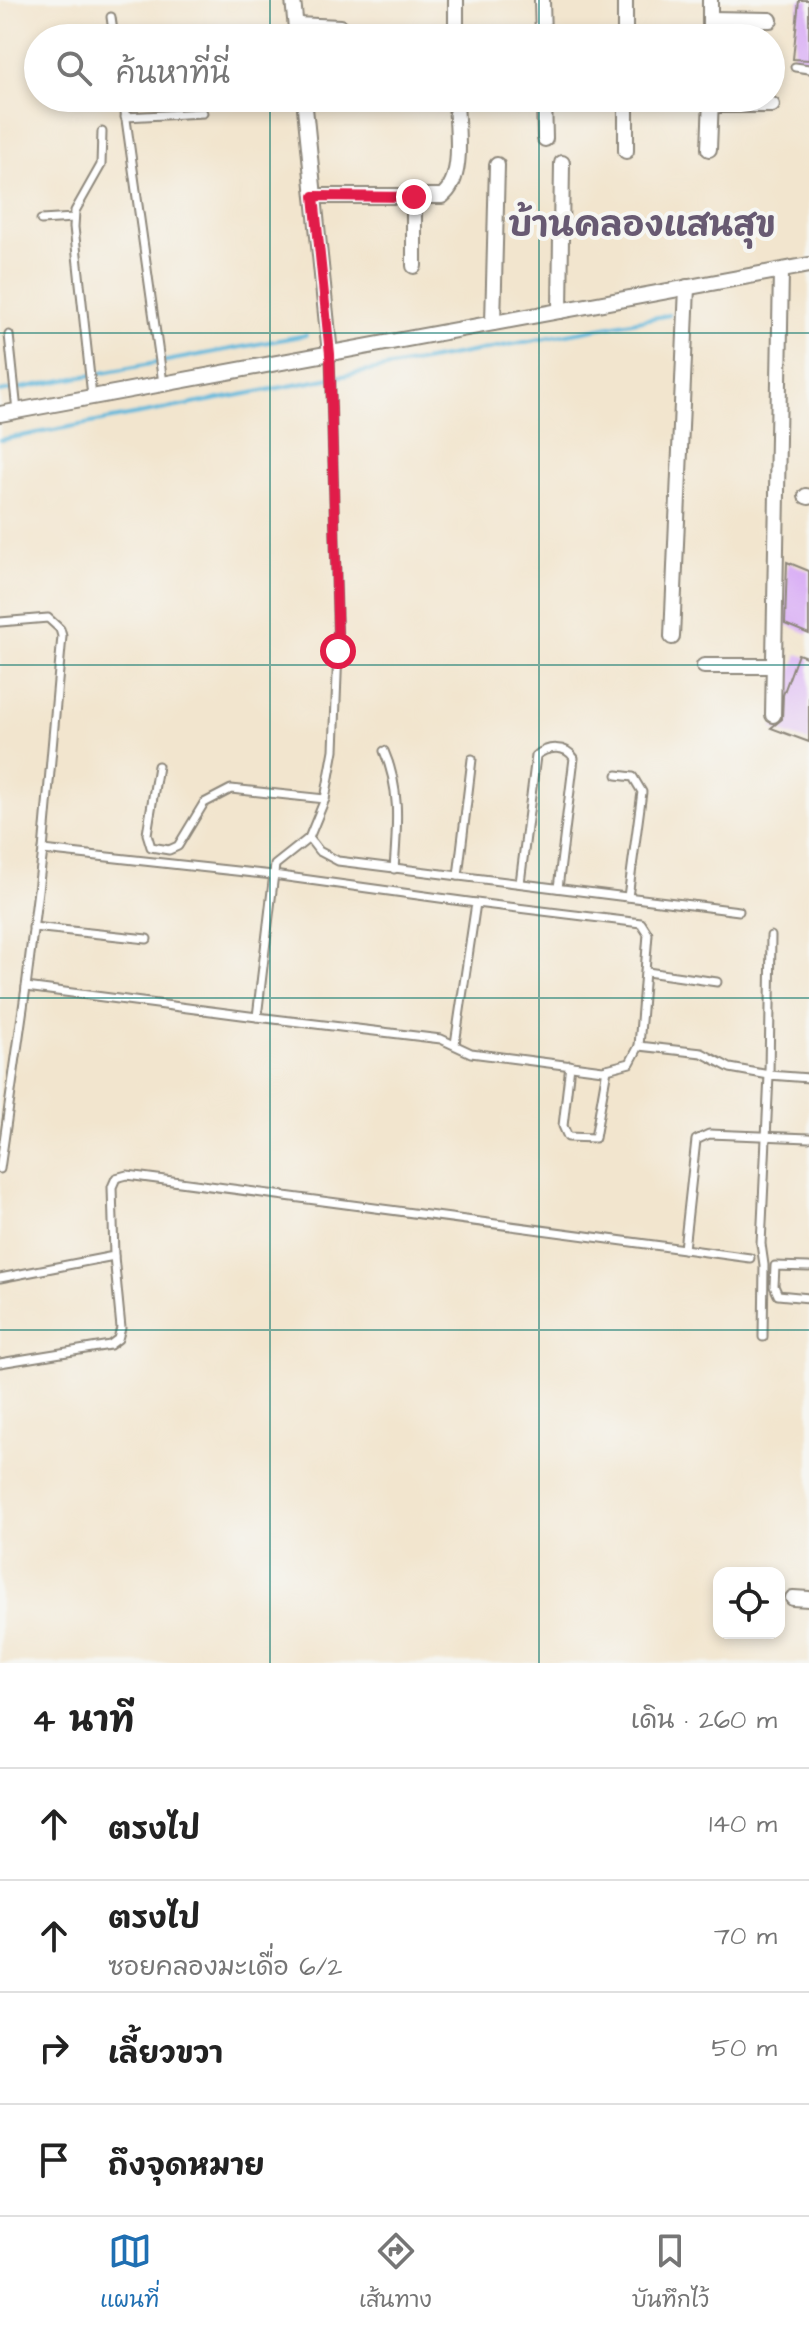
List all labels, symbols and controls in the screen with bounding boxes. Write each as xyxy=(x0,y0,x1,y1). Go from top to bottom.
search box xyxy=(24,24,785,112)
icon: search xyxy=(52,46,96,90)
text: ค้นหาที่นี่ xyxy=(116,53,230,95)
route end xyxy=(396,179,432,215)
district label: บ้านคลองแสนสุข xyxy=(508,201,776,250)
route start xyxy=(320,633,356,669)
map controls xyxy=(713,1567,785,1639)
button: locate xyxy=(713,1567,785,1639)
text: 4 นาที xyxy=(32,1697,134,1745)
text: เดิน · 260 m xyxy=(631,1702,777,1738)
icon: ahead xyxy=(32,1802,76,1846)
text: 140 m xyxy=(709,1806,777,1842)
text: ตรงไป xyxy=(108,1809,200,1851)
text: ตรงไป xyxy=(108,1898,200,1940)
icon: ahead xyxy=(32,1914,76,1958)
text: 70 m xyxy=(714,1918,777,1954)
text: ซอยคลองมะเดื่อ 6/2 xyxy=(108,1949,342,1985)
icon: right xyxy=(32,2026,76,2070)
text: 50 m xyxy=(712,2030,777,2066)
text: เลี้ยวขวา xyxy=(108,2033,223,2075)
icon: arrive xyxy=(32,2138,76,2182)
text: ถึงจุดหมาย xyxy=(108,2145,265,2187)
tab: แผนที่ xyxy=(100,2229,159,2316)
tab: เส้นทาง xyxy=(359,2229,432,2316)
tab: บันทึกไว้ xyxy=(632,2229,709,2316)

